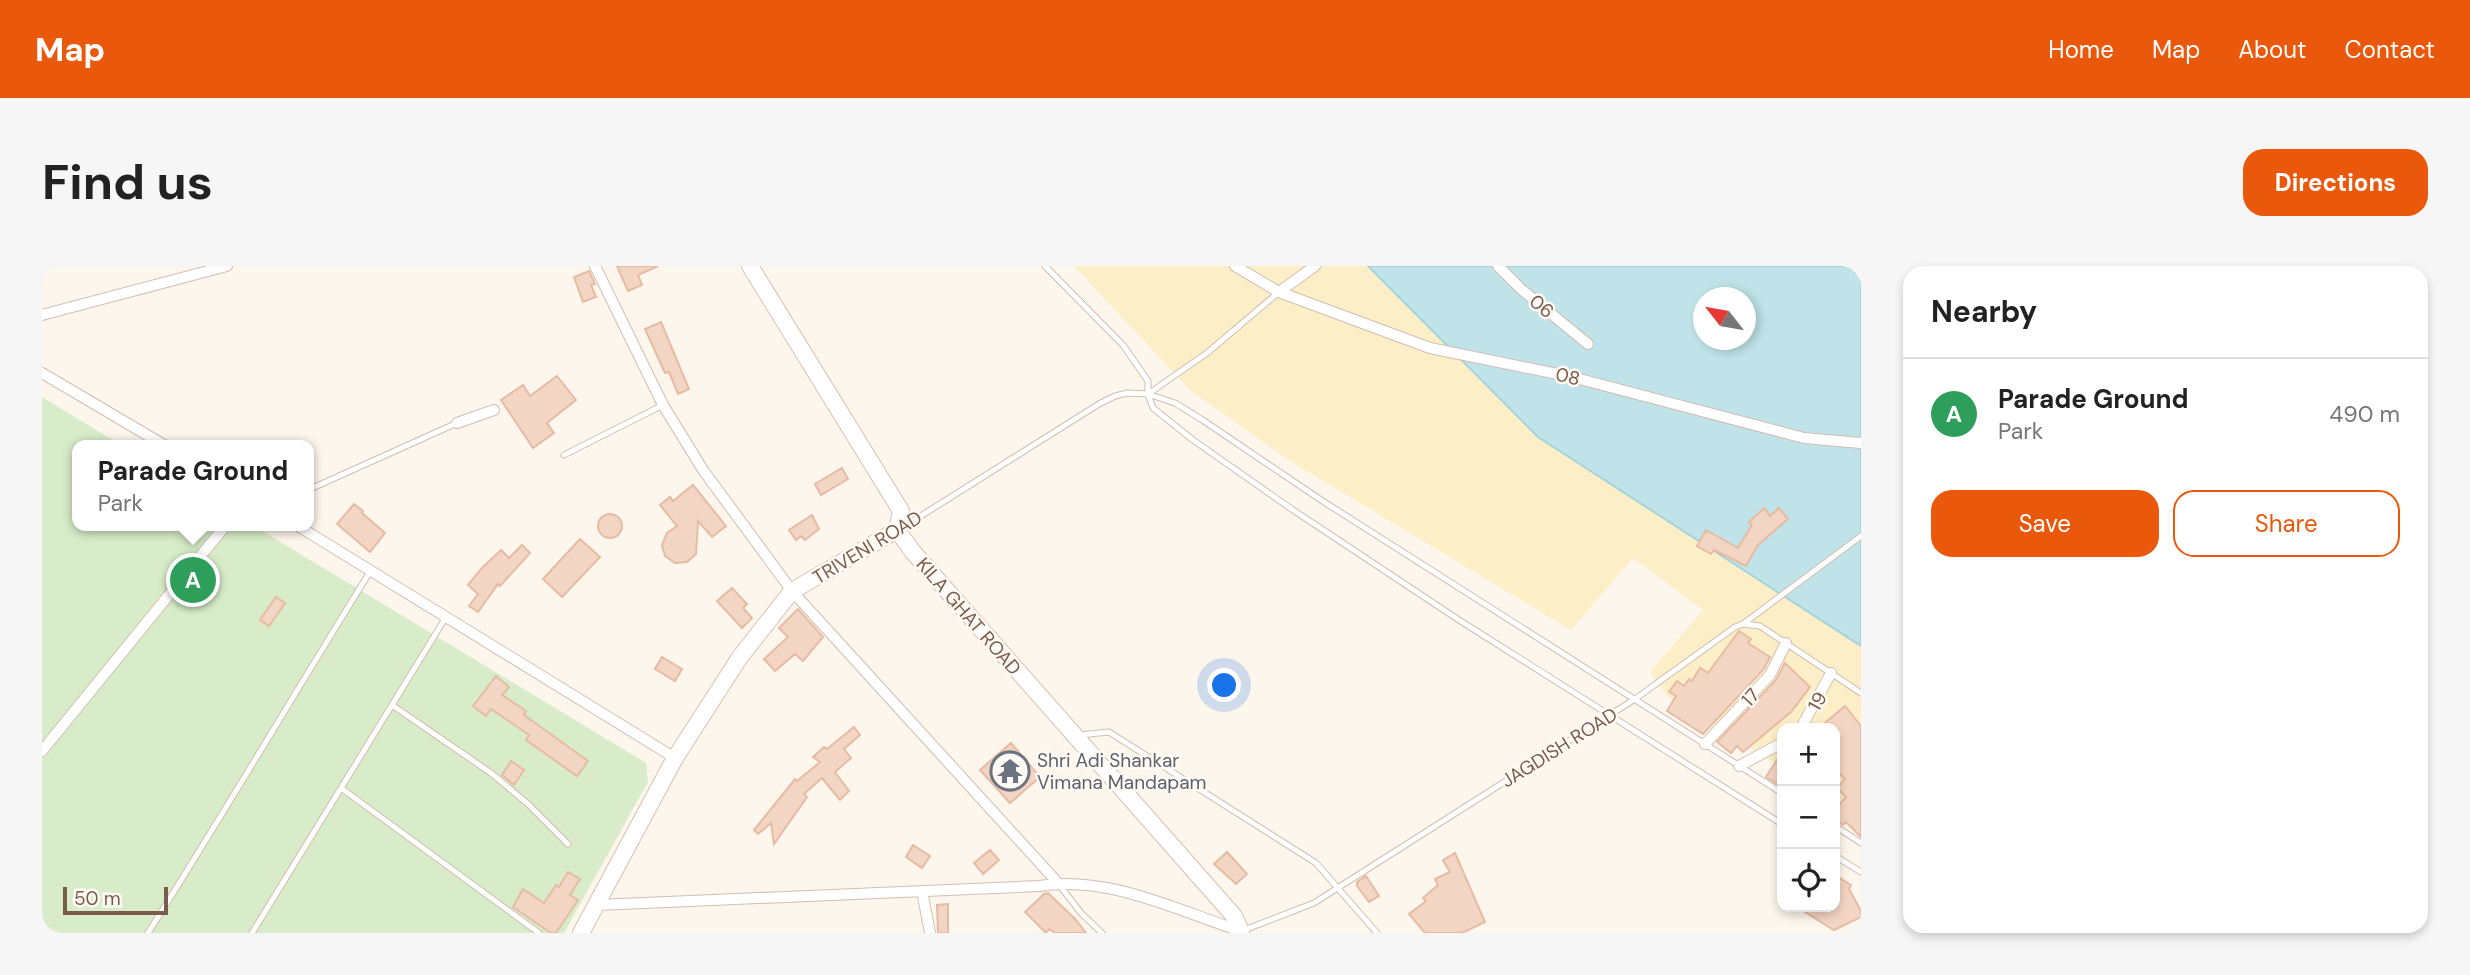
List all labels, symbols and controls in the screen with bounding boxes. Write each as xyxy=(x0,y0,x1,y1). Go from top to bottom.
text: Map xyxy=(35,28,105,71)
text: Home xyxy=(2048,34,2114,65)
text: Map xyxy=(2152,34,2200,65)
text: About xyxy=(2238,34,2307,65)
text: Contact xyxy=(2345,34,2435,65)
button: Directions xyxy=(2243,149,2428,216)
text: Find us xyxy=(42,150,213,214)
north arrow xyxy=(1693,287,1756,350)
street label: 06 xyxy=(1524,289,1559,324)
text: Nearby xyxy=(1931,292,2037,331)
street label: 08 xyxy=(1553,362,1583,391)
text: Parade Ground xyxy=(1998,382,2189,416)
text: A xyxy=(1946,399,1962,429)
text: 490 m xyxy=(2329,399,2400,429)
text: Park xyxy=(1998,416,2043,446)
popup xyxy=(72,440,314,531)
text: Parade Ground xyxy=(98,454,288,488)
text: Park xyxy=(98,488,143,518)
button: Save xyxy=(1931,490,2159,557)
button: Share xyxy=(2173,490,2400,557)
street label: TRIVENI ROAD xyxy=(808,505,926,590)
street label: KILA GHAT ROAD xyxy=(911,552,1027,680)
pin: A xyxy=(170,554,216,606)
your location xyxy=(1207,668,1241,702)
street label: 17 xyxy=(1736,683,1765,712)
street label: 19 xyxy=(1802,687,1833,715)
street label: JAGDISH ROAD xyxy=(1496,702,1622,793)
map controls xyxy=(1777,723,1840,912)
button: + xyxy=(1777,723,1840,786)
place label: Shri Adi Shankar Vimana Mandapam xyxy=(1037,748,1206,795)
temple icon: Shri Adi Shankar Vimana Mandapam xyxy=(989,750,1031,792)
button: − xyxy=(1777,786,1840,849)
button: locate xyxy=(1777,849,1840,912)
scale bar xyxy=(63,884,168,916)
text: 50 m xyxy=(74,886,121,911)

